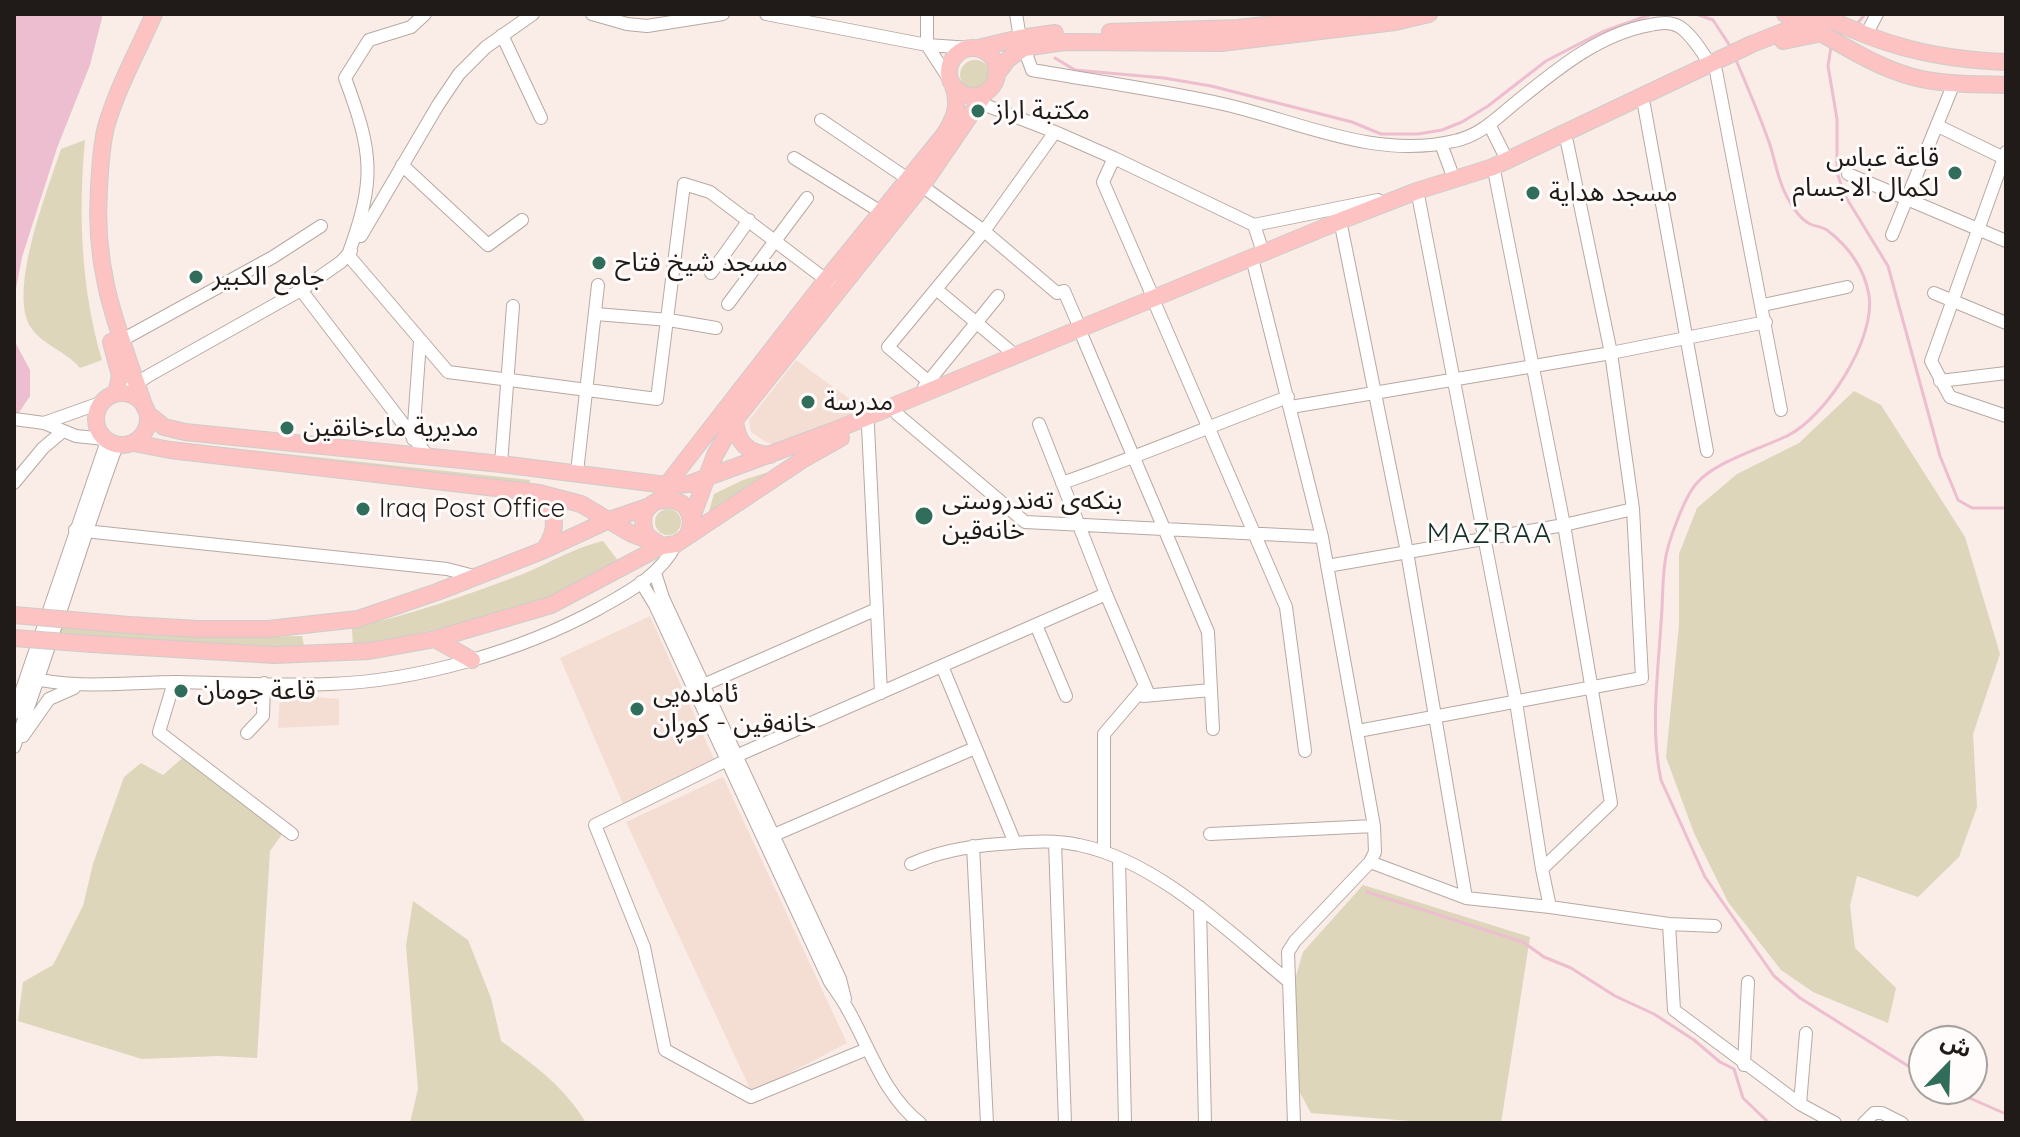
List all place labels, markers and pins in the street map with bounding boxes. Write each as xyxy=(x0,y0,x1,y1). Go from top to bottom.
place label: مكتبة اراز xyxy=(994,95,1090,127)
marker: مكتبة اراز xyxy=(969,102,987,120)
place label: قاعة عباس لكمال الاجسام xyxy=(1792,142,1939,204)
marker: قاعة عباس لكمال الاجسام xyxy=(1946,164,1964,182)
place label: مسجد هداية xyxy=(1549,177,1678,209)
marker: مسجد هداية xyxy=(1524,184,1542,202)
place label: مسجد شيخ فتاح xyxy=(615,247,788,279)
marker: مسجد شيخ فتاح xyxy=(590,254,608,272)
place label: جامع الكبير xyxy=(212,261,325,293)
marker: جامع الكبير xyxy=(187,268,205,286)
place label: مدرسة xyxy=(824,386,893,418)
marker: مدرسة xyxy=(799,393,817,411)
place label: مديرية ماءخانقين xyxy=(303,412,479,444)
marker: مديرية ماءخانقين xyxy=(278,419,296,437)
place label: بنکەی تەندروستی خانەقین xyxy=(942,485,1122,546)
place label: Iraq Post Office xyxy=(379,493,565,525)
marker: Iraq Post Office xyxy=(354,500,372,518)
marker: بنکەی تەندروستی خانەقین xyxy=(913,505,935,527)
place label: قاعة جومان xyxy=(197,675,316,707)
place label: ئامادەیی خانەقین - کوڕان xyxy=(653,678,816,740)
marker: قاعة جومان xyxy=(172,682,190,700)
marker: ئامادەیی خانەقین - کوڕان xyxy=(628,700,646,718)

